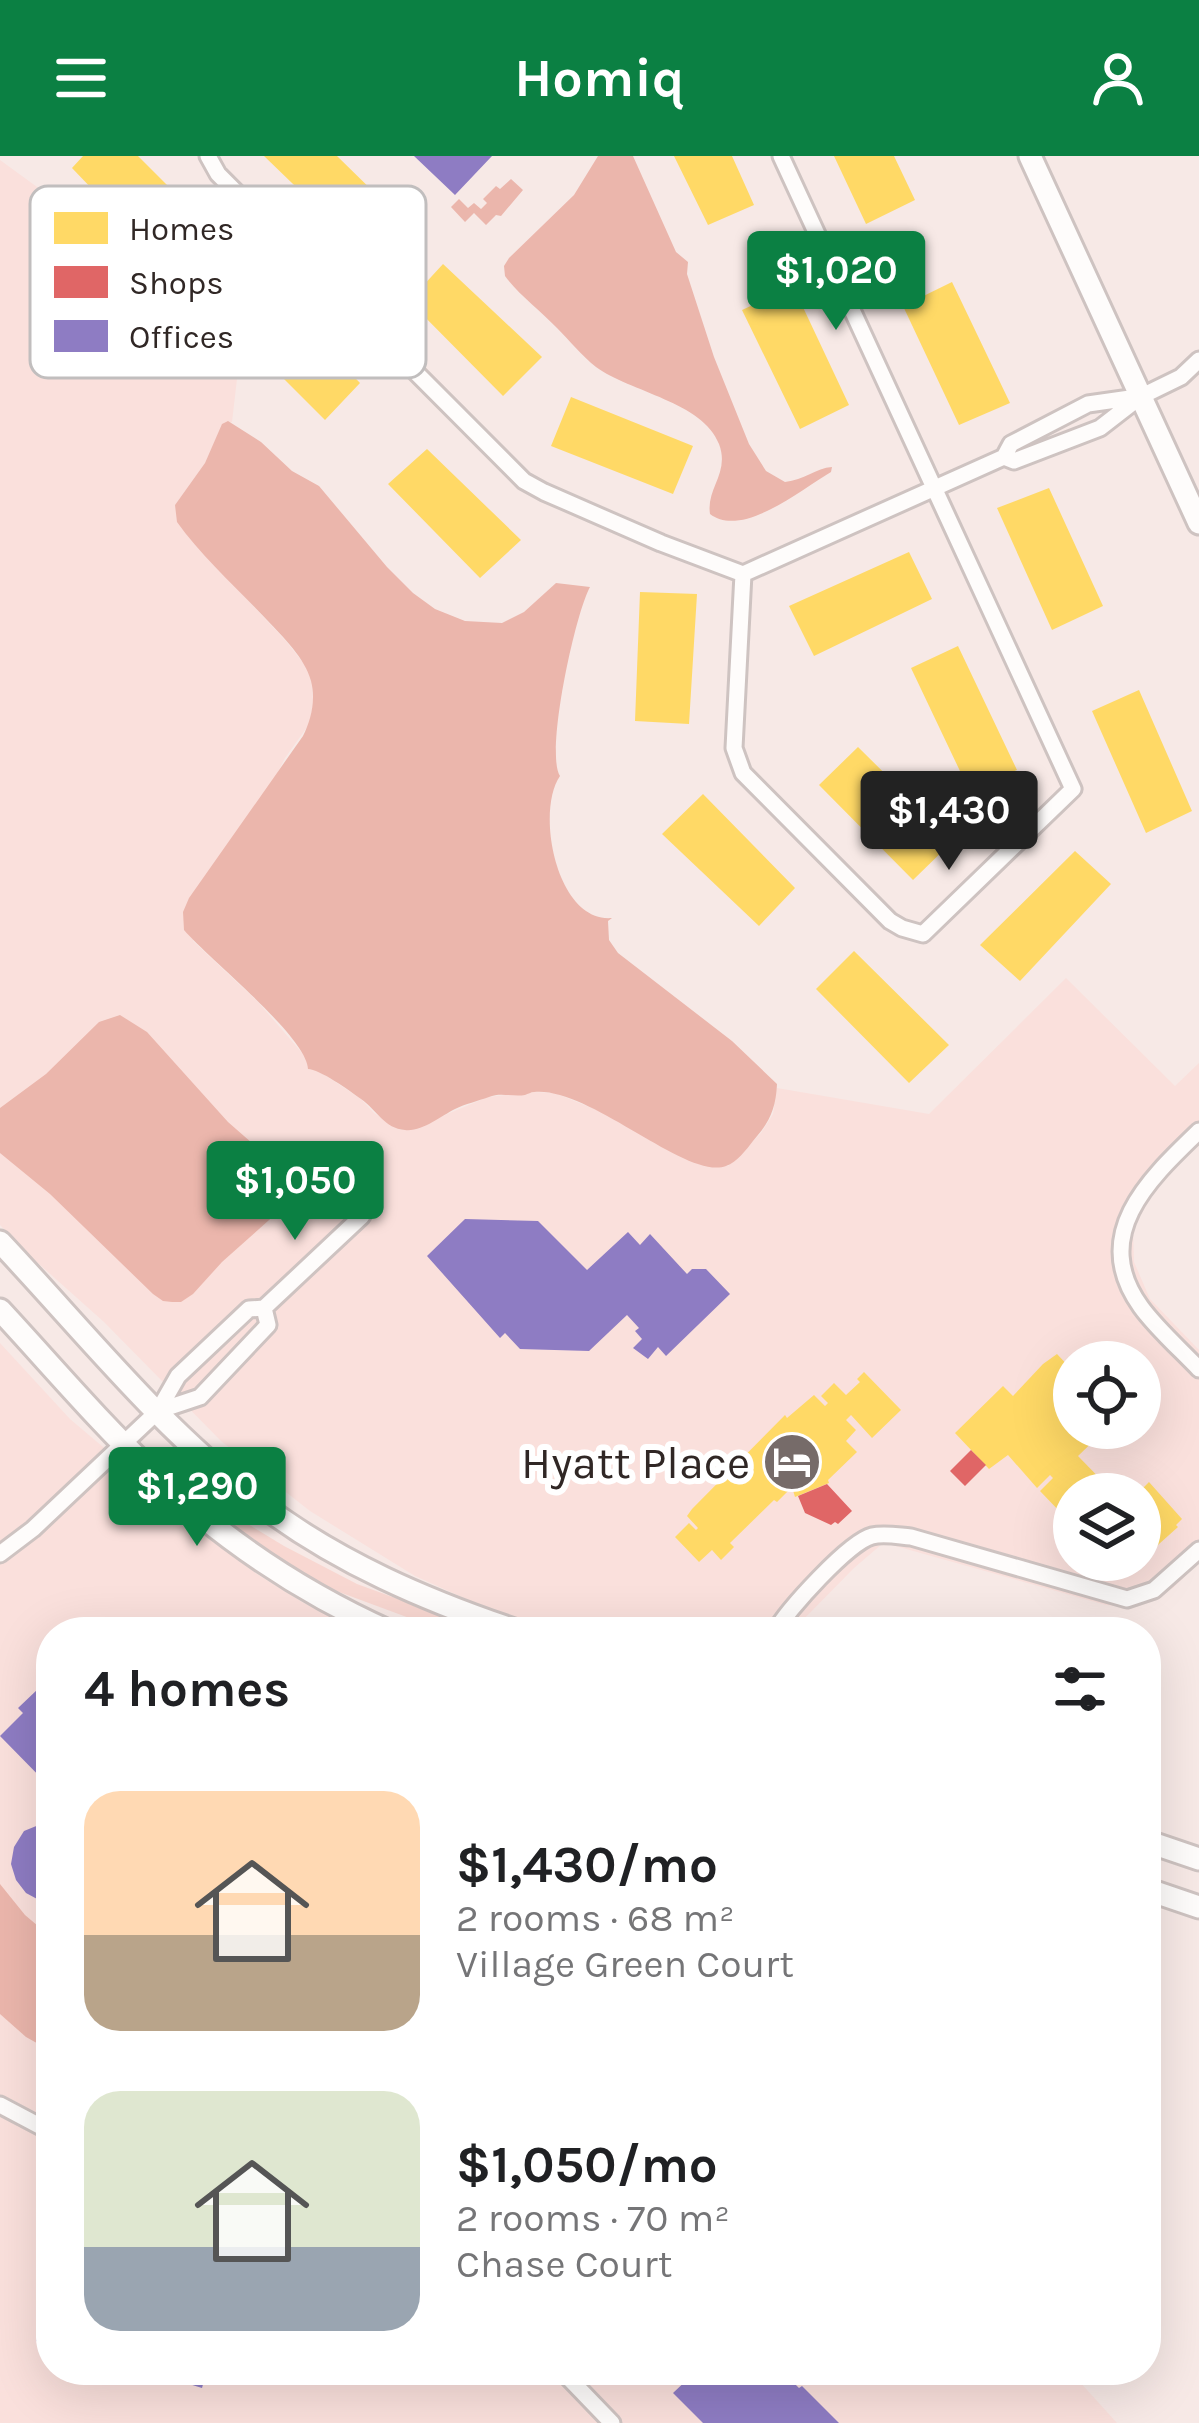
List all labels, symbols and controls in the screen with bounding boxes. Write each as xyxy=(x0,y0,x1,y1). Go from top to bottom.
icon: menu xyxy=(48,45,114,111)
icon: person xyxy=(1085,45,1151,111)
text: Homiq xyxy=(514,46,685,110)
legend xyxy=(30,186,426,378)
text: Homes xyxy=(129,210,234,248)
pin: $1,020 xyxy=(738,231,934,333)
text: $1,020 xyxy=(774,247,898,293)
text: Shops xyxy=(129,264,224,302)
text: Offices xyxy=(129,318,234,356)
pin: $1,430 xyxy=(851,771,1047,873)
text: $1,430 xyxy=(888,787,1010,833)
pin: $1,050 xyxy=(197,1141,393,1243)
text: $1,050 xyxy=(234,1157,356,1203)
map controls xyxy=(1053,1341,1161,1581)
button: locate xyxy=(1053,1341,1161,1449)
hotel icon: Hyatt Place xyxy=(761,1431,823,1493)
place label: Hyatt Place xyxy=(521,1437,750,1490)
pin: $1,290 xyxy=(99,1447,295,1549)
text: $1,290 xyxy=(136,1463,258,1509)
button: layers xyxy=(1053,1473,1161,1581)
icon: filters xyxy=(1047,1656,1113,1722)
text: 4 homes xyxy=(84,1659,290,1719)
text: $1,430/mo xyxy=(456,1835,718,1895)
icon: home xyxy=(180,1839,324,1983)
text: 2 rooms · 68 m² xyxy=(456,1895,735,1941)
text: Village Green Court xyxy=(456,1941,794,1987)
text: $1,050/mo xyxy=(456,2135,718,2195)
icon: home xyxy=(180,2139,324,2283)
text: 2 rooms · 70 m² xyxy=(456,2195,730,2241)
text: Chase Court xyxy=(456,2241,672,2287)

